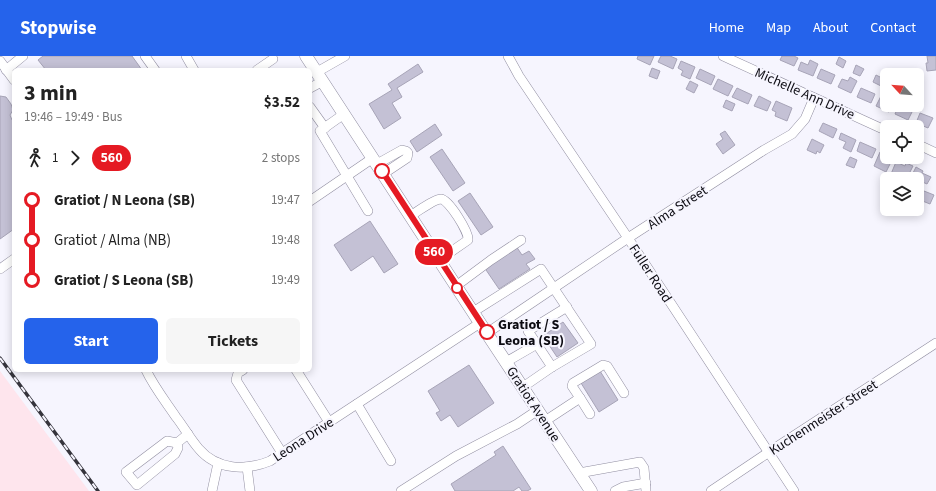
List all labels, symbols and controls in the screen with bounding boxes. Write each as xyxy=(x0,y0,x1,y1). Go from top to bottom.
text: Stopwise xyxy=(20,15,96,42)
text: Home xyxy=(709,18,744,38)
text: Map xyxy=(766,18,791,38)
text: About xyxy=(813,18,848,38)
text: Contact xyxy=(870,18,916,38)
street label: Michelle Ann Drive xyxy=(751,63,858,125)
north arrow xyxy=(880,68,924,112)
map controls xyxy=(880,68,924,216)
text: 3 min xyxy=(24,77,78,109)
text: $3.52 xyxy=(264,92,300,113)
text: 19:46 – 19:49 · Bus xyxy=(24,108,122,126)
button: locate xyxy=(880,120,924,164)
icon: walk xyxy=(24,147,46,169)
icon: forward xyxy=(64,147,86,169)
text: 560 xyxy=(100,148,123,168)
text: 1 xyxy=(52,149,58,167)
text: 2 stops xyxy=(262,149,300,167)
unlabelled marker xyxy=(374,163,390,179)
button: layers xyxy=(880,172,924,216)
street label: Alma Street xyxy=(644,181,712,235)
text: Gratiot / N Leona (SB) xyxy=(54,190,195,211)
text: 19:47 xyxy=(271,191,300,209)
text: Gratiot / Alma (NB) xyxy=(54,230,171,251)
text: 19:48 xyxy=(271,231,300,249)
line badge: 560 xyxy=(411,239,457,265)
street label: Fuller Road xyxy=(624,240,677,307)
text: 560 xyxy=(423,242,445,262)
text: Gratiot / S Leona (SB) xyxy=(54,270,194,291)
text: 19:49 xyxy=(271,271,300,289)
unlabelled marker xyxy=(451,282,463,294)
place label: Gratiot / S Leona (SB) xyxy=(498,315,564,351)
button: Start xyxy=(24,318,158,364)
button: Tickets xyxy=(166,318,300,364)
marker: Gratiot / S Leona (SB) xyxy=(479,324,495,340)
street label: Gratiot Avenue xyxy=(501,363,565,446)
street label: Kuchenmeister Street xyxy=(765,375,882,461)
street label: Leona Drive xyxy=(269,413,338,467)

